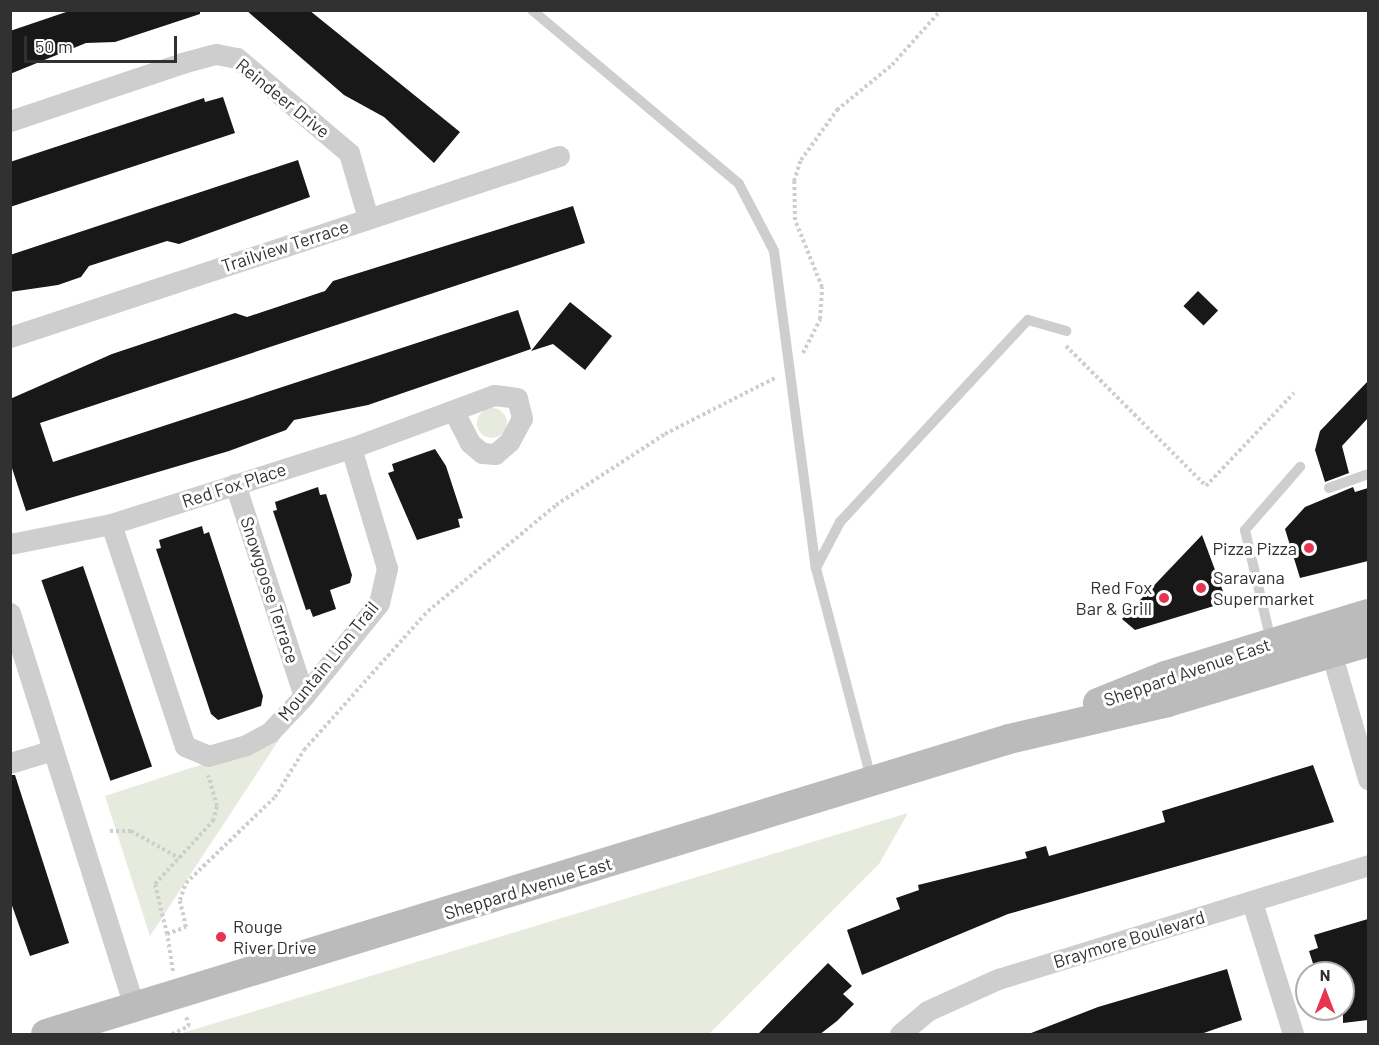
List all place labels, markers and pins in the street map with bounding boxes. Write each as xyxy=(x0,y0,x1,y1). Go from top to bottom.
place label: Pizza Pizza xyxy=(1212,537,1297,559)
marker: Pizza Pizza xyxy=(1302,541,1316,555)
place label: Saravana Supermarket xyxy=(1213,567,1314,610)
place label: Red Fox Bar & Grill xyxy=(1076,577,1152,620)
marker: Saravana Supermarket xyxy=(1194,581,1208,595)
marker: Red Fox Bar & Grill xyxy=(1157,591,1171,605)
place label: Rouge River Drive xyxy=(233,916,317,958)
marker: Rouge River Drive xyxy=(214,930,228,944)

